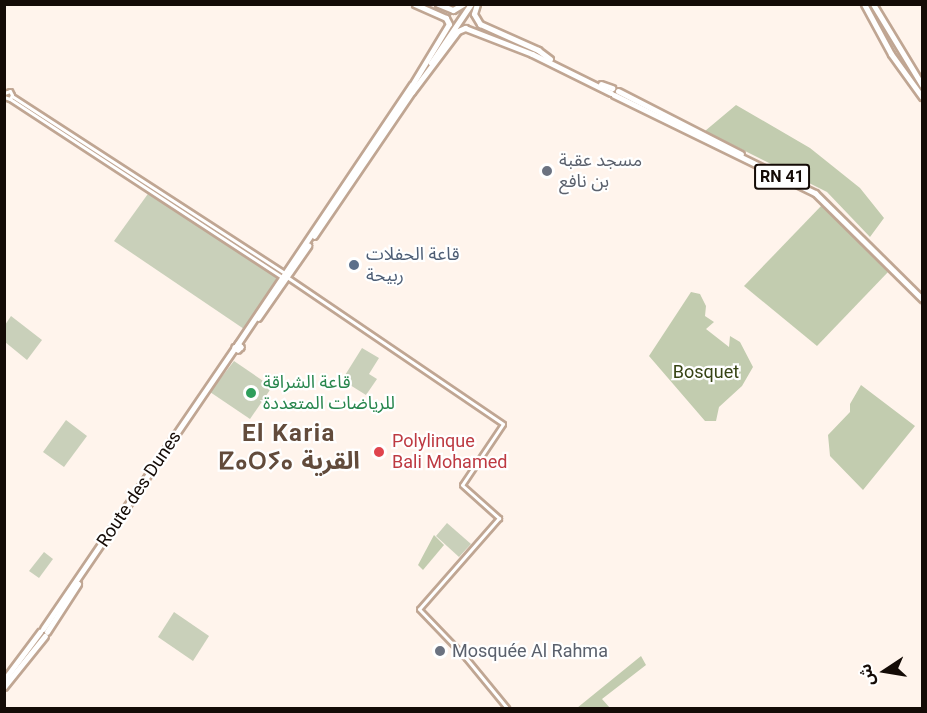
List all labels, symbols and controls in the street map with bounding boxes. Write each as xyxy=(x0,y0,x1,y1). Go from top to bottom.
place label: مسجد عقبة بن نافع xyxy=(559,150,642,192)
marker: مسجد عقبة بن نافع xyxy=(540,164,554,178)
road number: RN 41 xyxy=(754,164,810,190)
place label: قاعة الحفلات ربيحة xyxy=(366,244,460,286)
marker: قاعة الحفلات ربيحة xyxy=(347,258,361,272)
park label: Bosquet xyxy=(673,361,739,383)
place label: قاعة الشراقة للرياضات المتعددة xyxy=(263,372,395,415)
marker: قاعة الشراقة للرياضات المتعددة xyxy=(244,386,258,400)
district label: El Karia ⵇⴰⵔⵢⴰ القرية xyxy=(223,420,355,476)
street label: Route des Dunes xyxy=(92,427,186,551)
place label: Polylinque Bali Mohamed xyxy=(392,431,507,474)
marker: Polylinque Bali Mohamed xyxy=(370,443,388,461)
place label: Mosquée Al Rahma xyxy=(452,640,608,662)
north arrow xyxy=(855,641,915,701)
marker: Mosquée Al Rahma xyxy=(433,644,447,658)
text: ش xyxy=(855,662,878,688)

